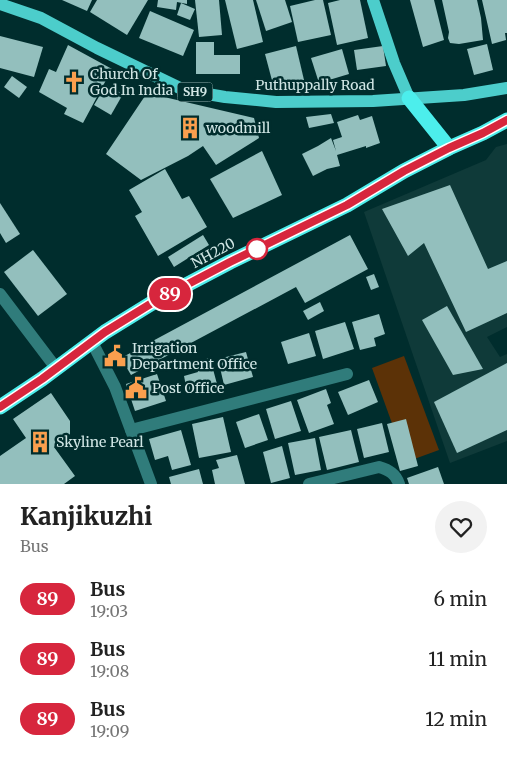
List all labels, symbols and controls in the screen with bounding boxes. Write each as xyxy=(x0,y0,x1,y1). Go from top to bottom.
place label: Church Of God In India xyxy=(90,65,174,99)
church icon: Church Of God In India xyxy=(61,69,87,95)
street label: Puthuppally Road xyxy=(255,76,375,94)
road number: SH9 xyxy=(178,82,212,101)
building icon: woodmill xyxy=(177,115,203,141)
place label: woodmill xyxy=(205,119,271,137)
street label: NH220 xyxy=(188,234,238,272)
unlabelled marker xyxy=(246,238,268,260)
line badge: 89 xyxy=(148,278,192,310)
text: 89 xyxy=(159,282,181,305)
place label: Irrigation Department Office xyxy=(132,339,257,373)
public building icon: Irrigation Department Office xyxy=(102,343,128,369)
public building icon: Post Office xyxy=(123,375,149,401)
place label: Post Office xyxy=(152,379,224,397)
building icon: Skyline Pearl xyxy=(27,429,53,455)
place label: Skyline Pearl xyxy=(56,433,144,451)
text: Kanjikuzhi xyxy=(20,501,152,532)
button: heart xyxy=(435,501,487,553)
text: Bus xyxy=(20,536,49,556)
text: Bus xyxy=(90,577,125,601)
text: 89 xyxy=(37,587,58,610)
text: 6 min xyxy=(433,587,487,611)
text: 19:03 xyxy=(90,601,128,621)
text: Bus xyxy=(90,637,125,661)
text: 89 xyxy=(37,647,58,670)
text: 11 min xyxy=(428,647,487,671)
text: 19:08 xyxy=(90,661,129,681)
text: Bus xyxy=(90,697,125,721)
text: 89 xyxy=(37,707,58,730)
text: 12 min xyxy=(425,707,487,731)
text: 19:09 xyxy=(90,721,129,741)

